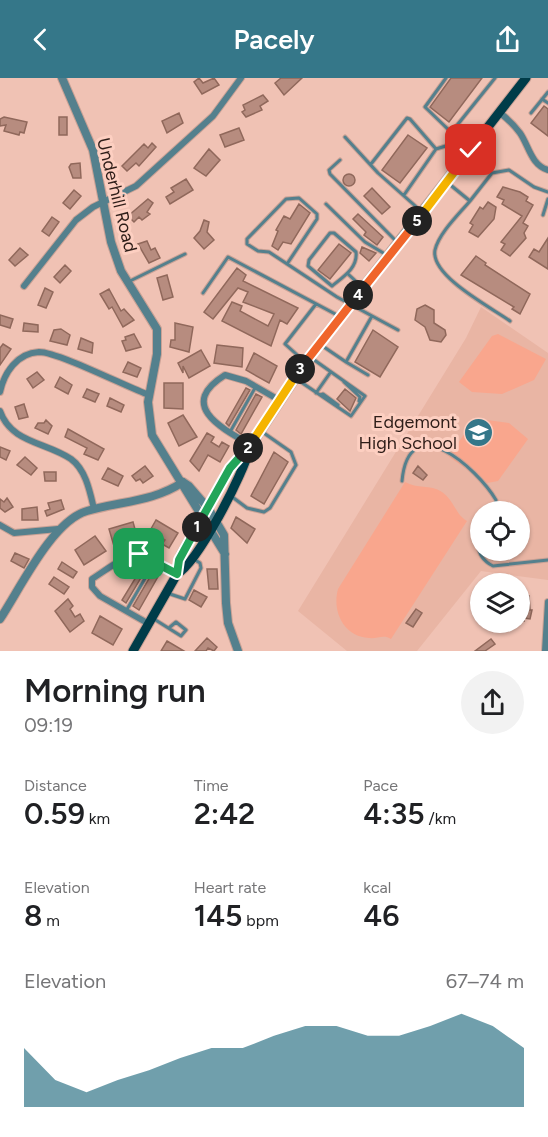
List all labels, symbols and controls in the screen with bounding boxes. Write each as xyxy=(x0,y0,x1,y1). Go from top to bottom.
icon: back xyxy=(24,23,57,56)
text: Pacely xyxy=(234,23,314,56)
icon: share xyxy=(491,23,524,56)
pin xyxy=(445,124,496,175)
icon: check xyxy=(454,133,487,166)
street label: Underhill Road xyxy=(92,135,142,255)
pin: 5 xyxy=(402,206,432,236)
text: 5 xyxy=(412,211,422,230)
pin: 4 xyxy=(343,280,373,310)
text: 4 xyxy=(353,285,363,304)
pin: 3 xyxy=(285,354,315,384)
text: 3 xyxy=(296,359,304,378)
place label: Edgemont High School xyxy=(359,411,457,454)
school or university icon: Edgemont High School xyxy=(462,416,494,448)
pin: 2 xyxy=(233,433,263,463)
text: 2 xyxy=(243,438,253,457)
map controls xyxy=(470,501,530,633)
button: locate xyxy=(470,501,530,561)
pin: 1 xyxy=(182,512,212,542)
text: 1 xyxy=(194,517,200,536)
pin xyxy=(113,528,164,579)
icon: arrive xyxy=(122,537,155,570)
button: layers xyxy=(470,573,530,633)
text: Morning run xyxy=(24,671,206,710)
button: share xyxy=(461,671,524,734)
text: 09:19 xyxy=(24,713,73,737)
text: Distance xyxy=(24,776,87,795)
text: Time xyxy=(194,776,229,795)
text: Pace xyxy=(363,776,398,795)
text: 0.59 xyxy=(24,795,85,832)
text: 2:42 xyxy=(194,795,255,832)
text: 4:35 xyxy=(363,795,425,832)
text: km xyxy=(85,809,110,828)
text: /km xyxy=(425,809,456,828)
text: Elevation xyxy=(24,878,90,897)
text: Heart rate xyxy=(194,878,266,897)
text: kcal xyxy=(363,878,391,897)
text: 8 xyxy=(24,897,42,934)
text: 145 xyxy=(194,897,242,934)
text: 46 xyxy=(363,897,399,934)
text: m xyxy=(42,911,60,930)
text: bpm xyxy=(242,911,279,930)
text: Elevation xyxy=(24,969,106,993)
text: 67–74 m xyxy=(446,969,524,993)

